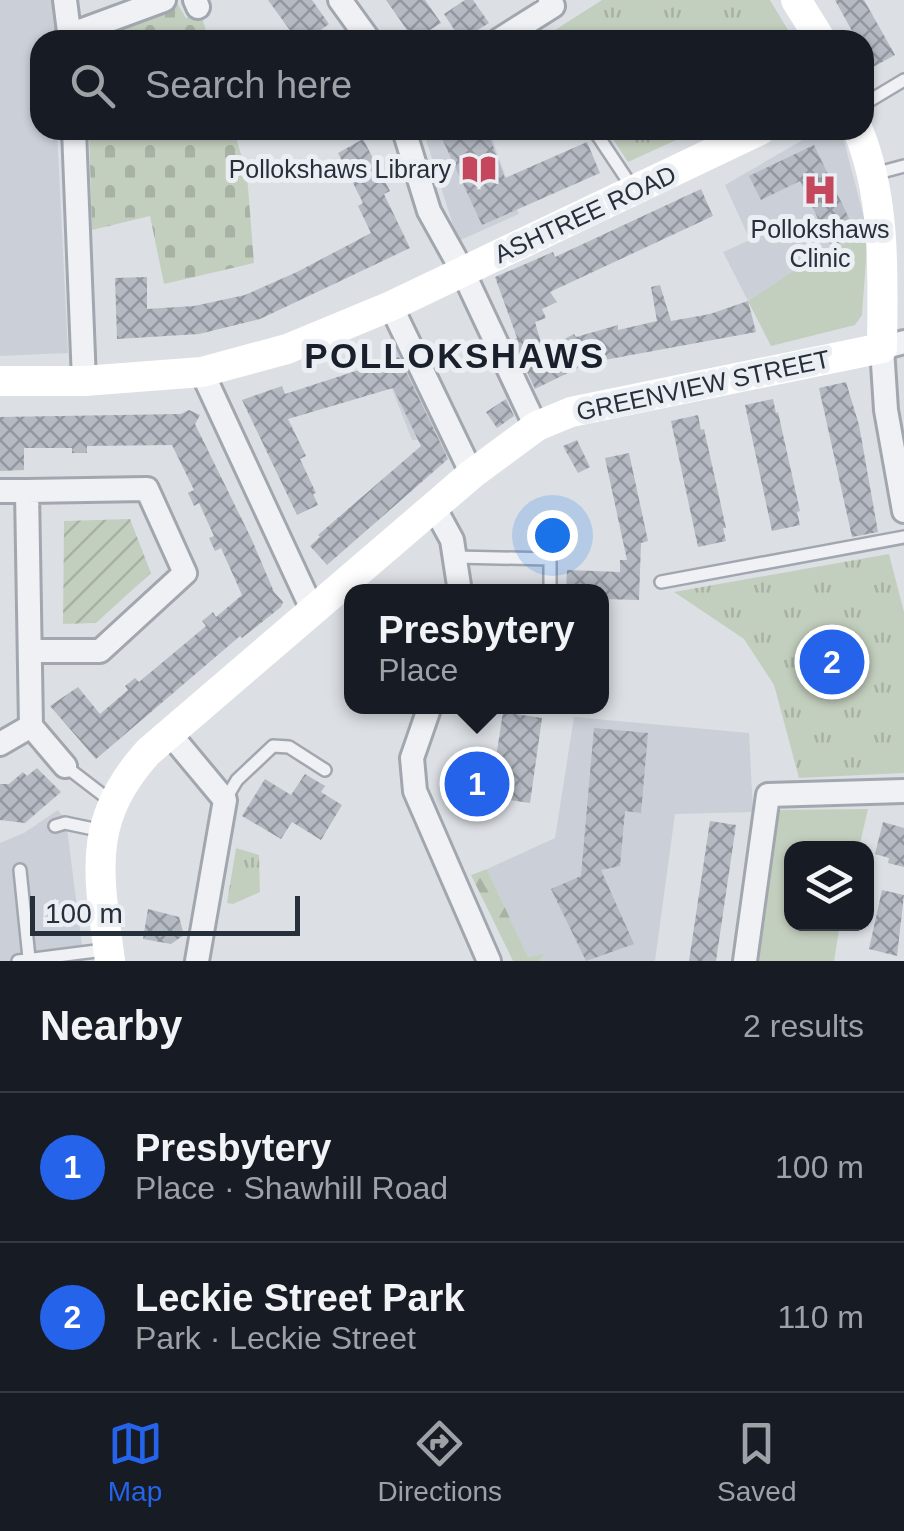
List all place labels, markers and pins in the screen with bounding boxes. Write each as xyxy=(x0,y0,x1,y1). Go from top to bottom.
library icon: Pollokshaws Library xyxy=(460,150,498,188)
place label: Pollokshaws Library xyxy=(229,155,451,183)
hospital icon: Pollokshaws Clinic xyxy=(801,171,839,209)
place label: Pollokshaws Clinic xyxy=(751,215,889,272)
pin: 2 xyxy=(800,624,864,700)
pin: 1 xyxy=(444,746,510,822)

